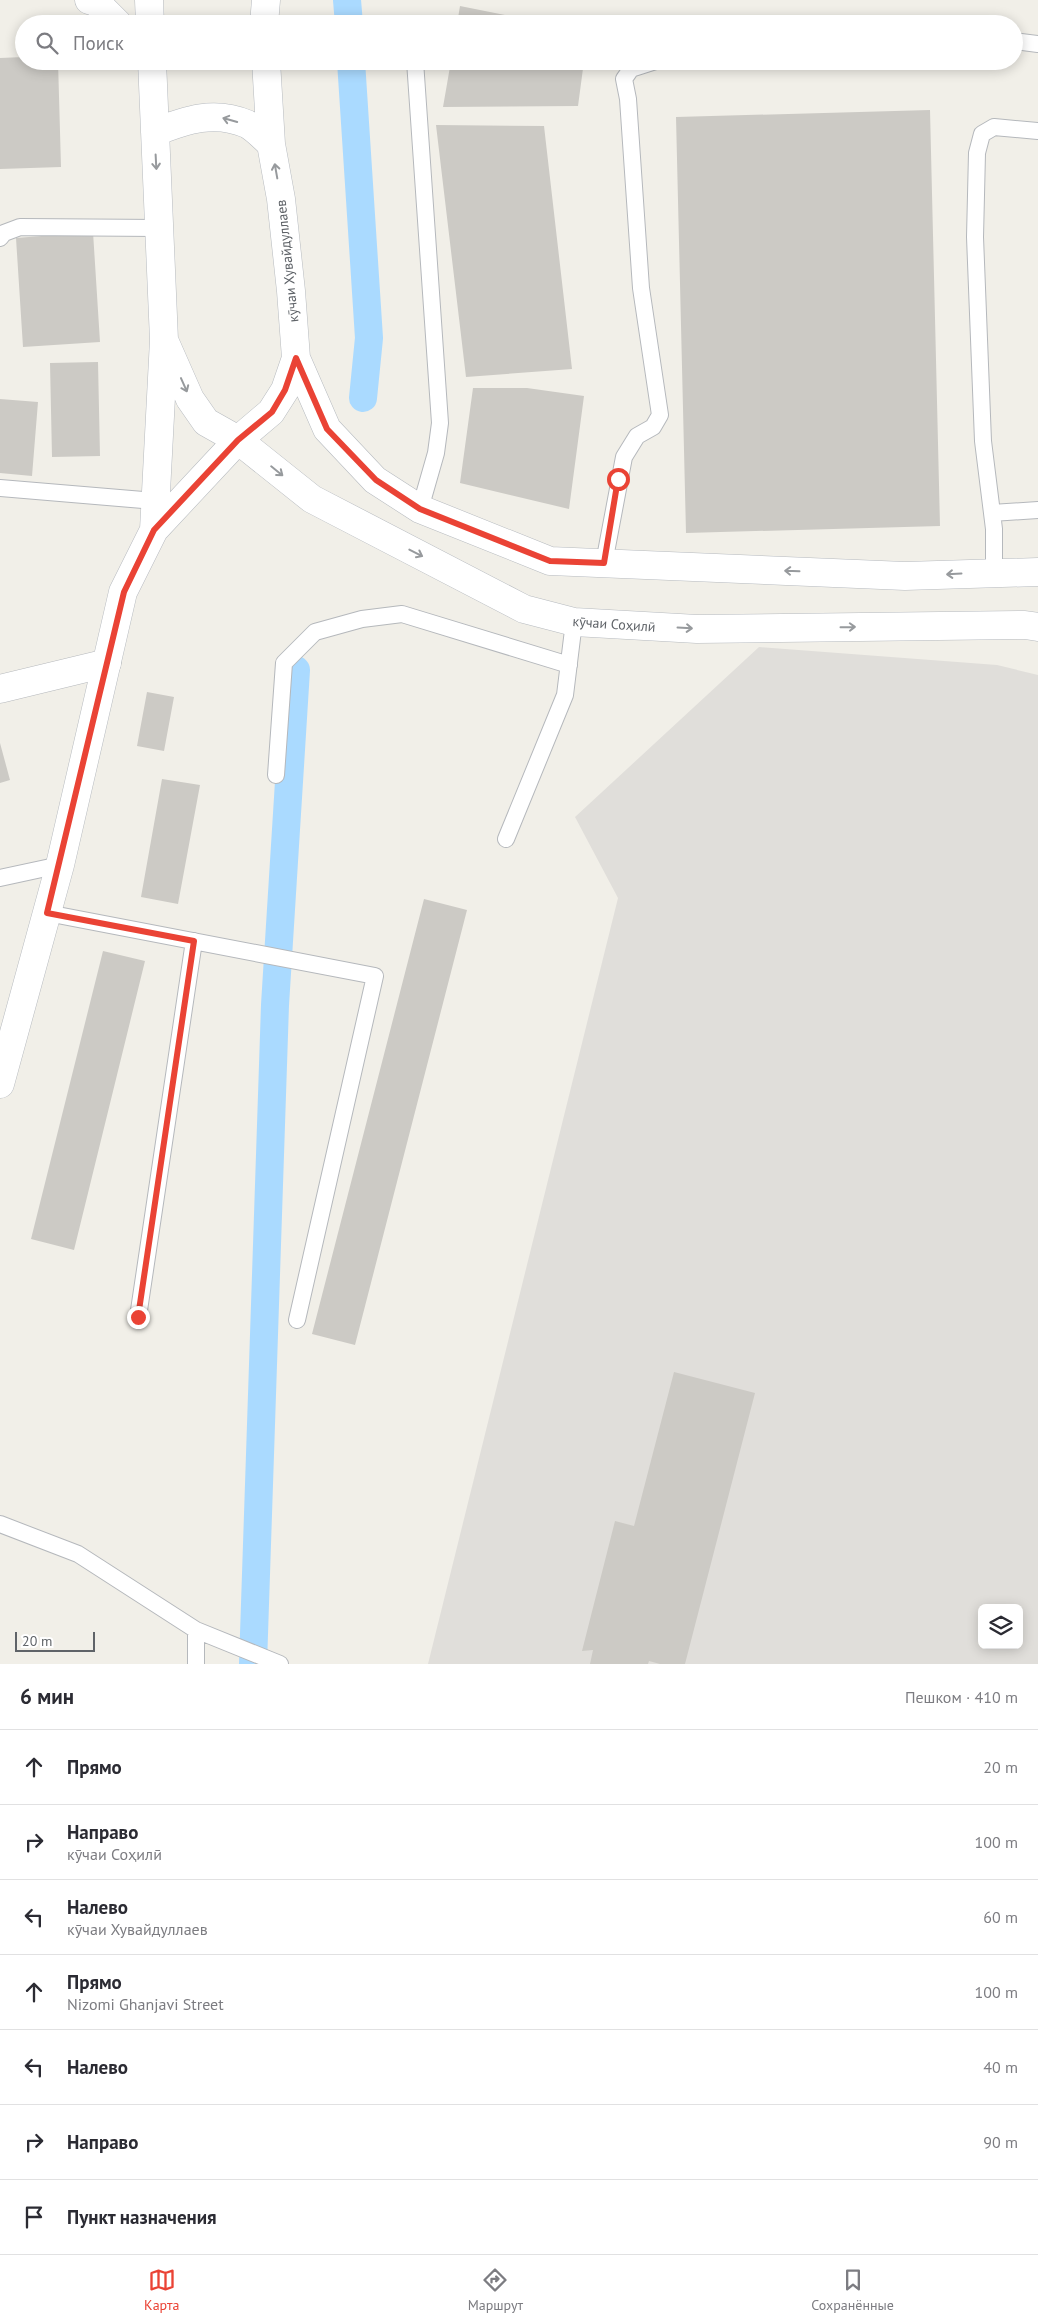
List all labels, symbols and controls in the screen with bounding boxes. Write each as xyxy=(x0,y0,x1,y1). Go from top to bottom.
search box xyxy=(15,15,1023,70)
icon: search xyxy=(33,29,61,57)
text: Поиск xyxy=(73,31,124,55)
one-way arrow xyxy=(223,114,239,124)
one-way arrow xyxy=(152,154,161,170)
one-way arrow xyxy=(270,163,280,179)
street label: кӯчаи Хувайдуллаев xyxy=(272,199,302,323)
one-way arrow xyxy=(179,377,189,392)
one-way arrow xyxy=(270,465,283,476)
route start xyxy=(607,468,630,491)
one-way arrow xyxy=(408,549,423,558)
one-way arrow xyxy=(784,567,800,576)
one-way arrow xyxy=(947,569,963,578)
street label: кӯчаи Соҳилӣ xyxy=(572,612,656,636)
one-way arrow xyxy=(840,622,856,632)
one-way arrow xyxy=(677,624,693,633)
route end xyxy=(127,1306,150,1329)
map controls xyxy=(978,1604,1023,1649)
button: layers xyxy=(978,1604,1023,1649)
scale bar xyxy=(15,1629,95,1652)
text: 20 m xyxy=(22,1632,52,1650)
text: 6 мин xyxy=(20,1683,74,1710)
text: Пешком · 410 m xyxy=(905,1687,1018,1707)
icon: ahead xyxy=(20,1753,48,1781)
text: Прямо xyxy=(67,1755,122,1779)
text: 20 m xyxy=(983,1757,1018,1777)
text: Направо xyxy=(67,1820,138,1844)
icon: right xyxy=(20,1828,48,1856)
text: 100 m xyxy=(975,1832,1018,1852)
text: кӯчаи Соҳилӣ xyxy=(67,1844,162,1864)
text: Налево xyxy=(67,1895,128,1919)
icon: left xyxy=(20,1903,48,1931)
text: 60 m xyxy=(983,1907,1018,1927)
text: кӯчаи Хувайдуллаев xyxy=(67,1919,208,1939)
text: Прямо xyxy=(67,1970,122,1994)
icon: ahead xyxy=(20,1978,48,2006)
text: 100 m xyxy=(975,1982,1018,2002)
text: Nizomi Ghanjavi Street xyxy=(67,1994,224,2014)
icon: left xyxy=(20,2053,48,2081)
text: Налево xyxy=(67,2055,128,2079)
text: 40 m xyxy=(983,2057,1018,2077)
icon: right xyxy=(20,2128,48,2156)
text: Направо xyxy=(67,2130,138,2154)
text: 90 m xyxy=(983,2132,1018,2152)
icon: arrive xyxy=(20,2203,48,2231)
text: Пункт назначения xyxy=(67,2205,217,2229)
tab: Карта xyxy=(144,2266,179,2314)
tab: Маршрут xyxy=(468,2266,523,2314)
tab: Сохранённые xyxy=(811,2266,894,2314)

